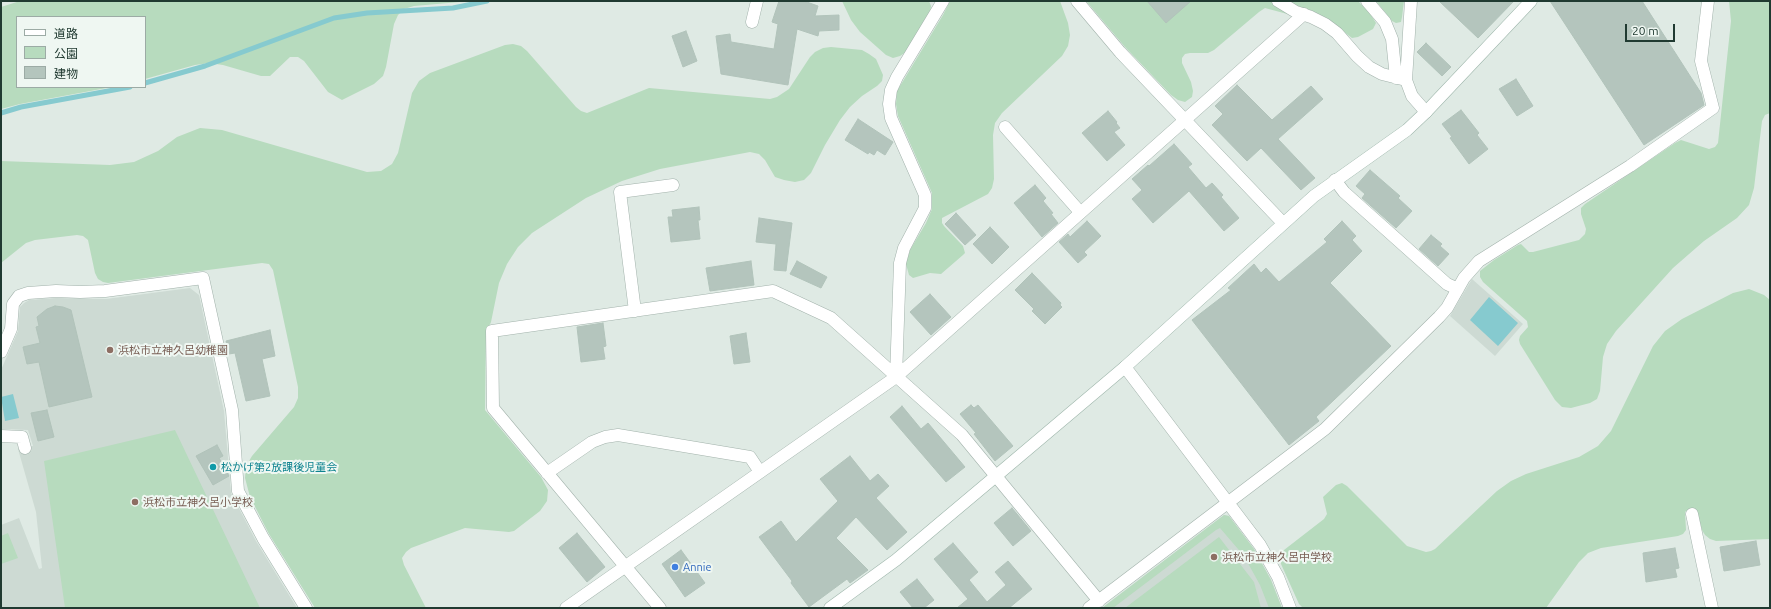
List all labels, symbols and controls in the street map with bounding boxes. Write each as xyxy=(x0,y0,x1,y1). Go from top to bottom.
legend xyxy=(16,16,146,88)
scale bar xyxy=(1627,16,1677,42)
text: 20 m xyxy=(1632,24,1659,37)
text: 道路 xyxy=(54,27,78,40)
text: 公園 xyxy=(54,47,78,60)
text: 建物 xyxy=(54,67,78,80)
place label: 浜松市立神久呂幼稚園 xyxy=(118,343,228,357)
marker: 浜松市立神久呂幼稚園 xyxy=(105,345,115,355)
place label: 松かげ第2放課後児童会 xyxy=(221,460,337,474)
marker: 松かげ第2放課後児童会 xyxy=(208,462,218,472)
place label: 浜松市立神久呂小学校 xyxy=(143,495,253,509)
marker: 浜松市立神久呂小学校 xyxy=(130,497,140,507)
place label: 浜松市立神久呂中学校 xyxy=(1222,550,1332,564)
marker: 浜松市立神久呂中学校 xyxy=(1209,552,1219,562)
place label: Annie xyxy=(683,560,711,574)
marker: Annie xyxy=(670,562,680,572)

